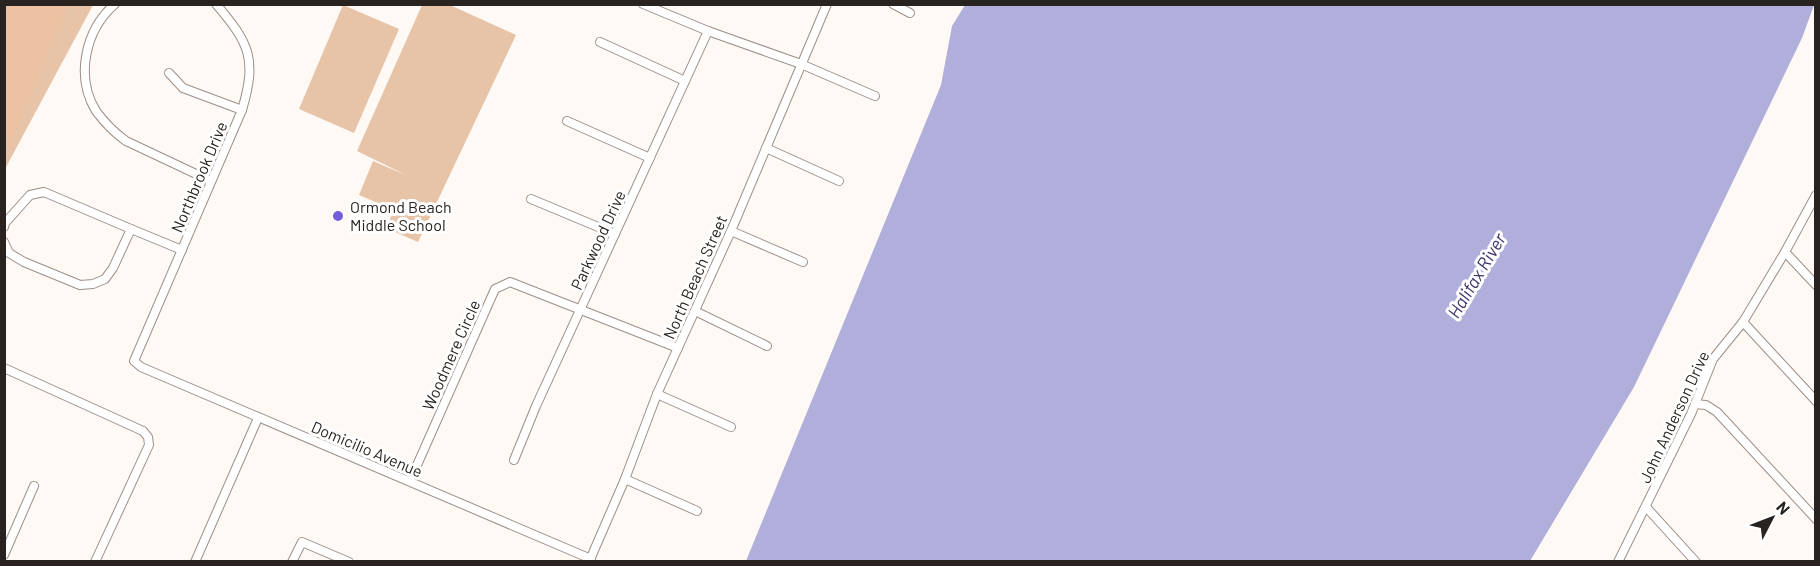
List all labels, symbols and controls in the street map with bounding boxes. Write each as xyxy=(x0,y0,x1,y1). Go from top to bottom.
street label: Northbrook Drive xyxy=(167,118,230,235)
street label: Parkwood Drive xyxy=(566,187,629,293)
place label: Ormond Beach Middle School xyxy=(350,197,452,234)
marker: Ormond Beach Middle School xyxy=(331,209,345,223)
street label: North Beach Street xyxy=(659,212,730,342)
water label: Halifax River xyxy=(1442,229,1510,322)
street label: Woodmere Circle xyxy=(418,297,483,413)
street label: John Anderson Drive xyxy=(1635,348,1712,486)
street label: Domicilio Avenue xyxy=(309,417,426,481)
north arrow xyxy=(1742,488,1802,548)
text: N xyxy=(1773,497,1794,518)

